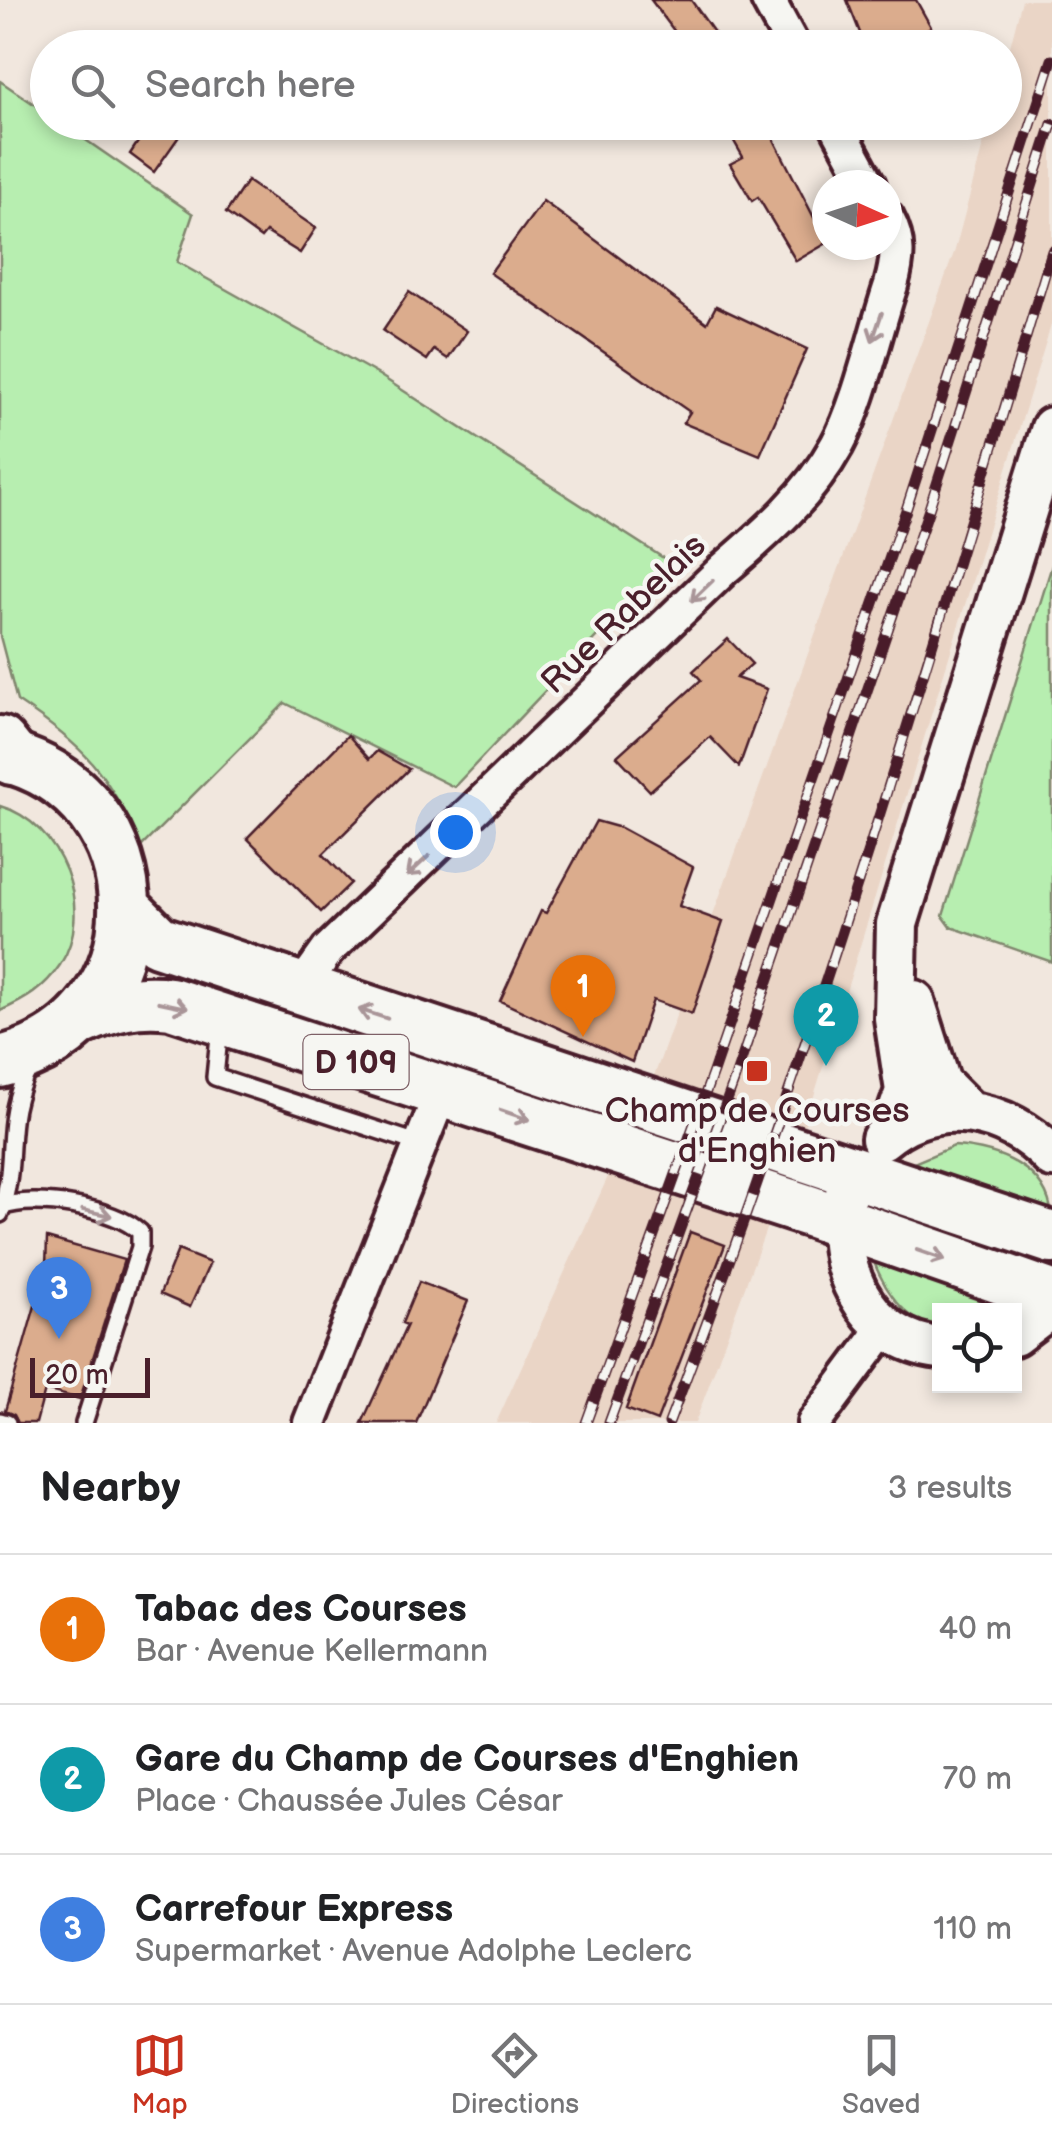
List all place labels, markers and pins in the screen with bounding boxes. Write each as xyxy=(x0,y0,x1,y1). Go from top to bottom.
pin: 1 xyxy=(550,954,616,1037)
pin: 2 xyxy=(794,984,858,1066)
marker: Champ de Courses d'Enghien xyxy=(744,1058,770,1084)
place label: Champ de Courses d'Enghien xyxy=(605,1090,909,1173)
pin: 3 xyxy=(27,1256,92,1339)

